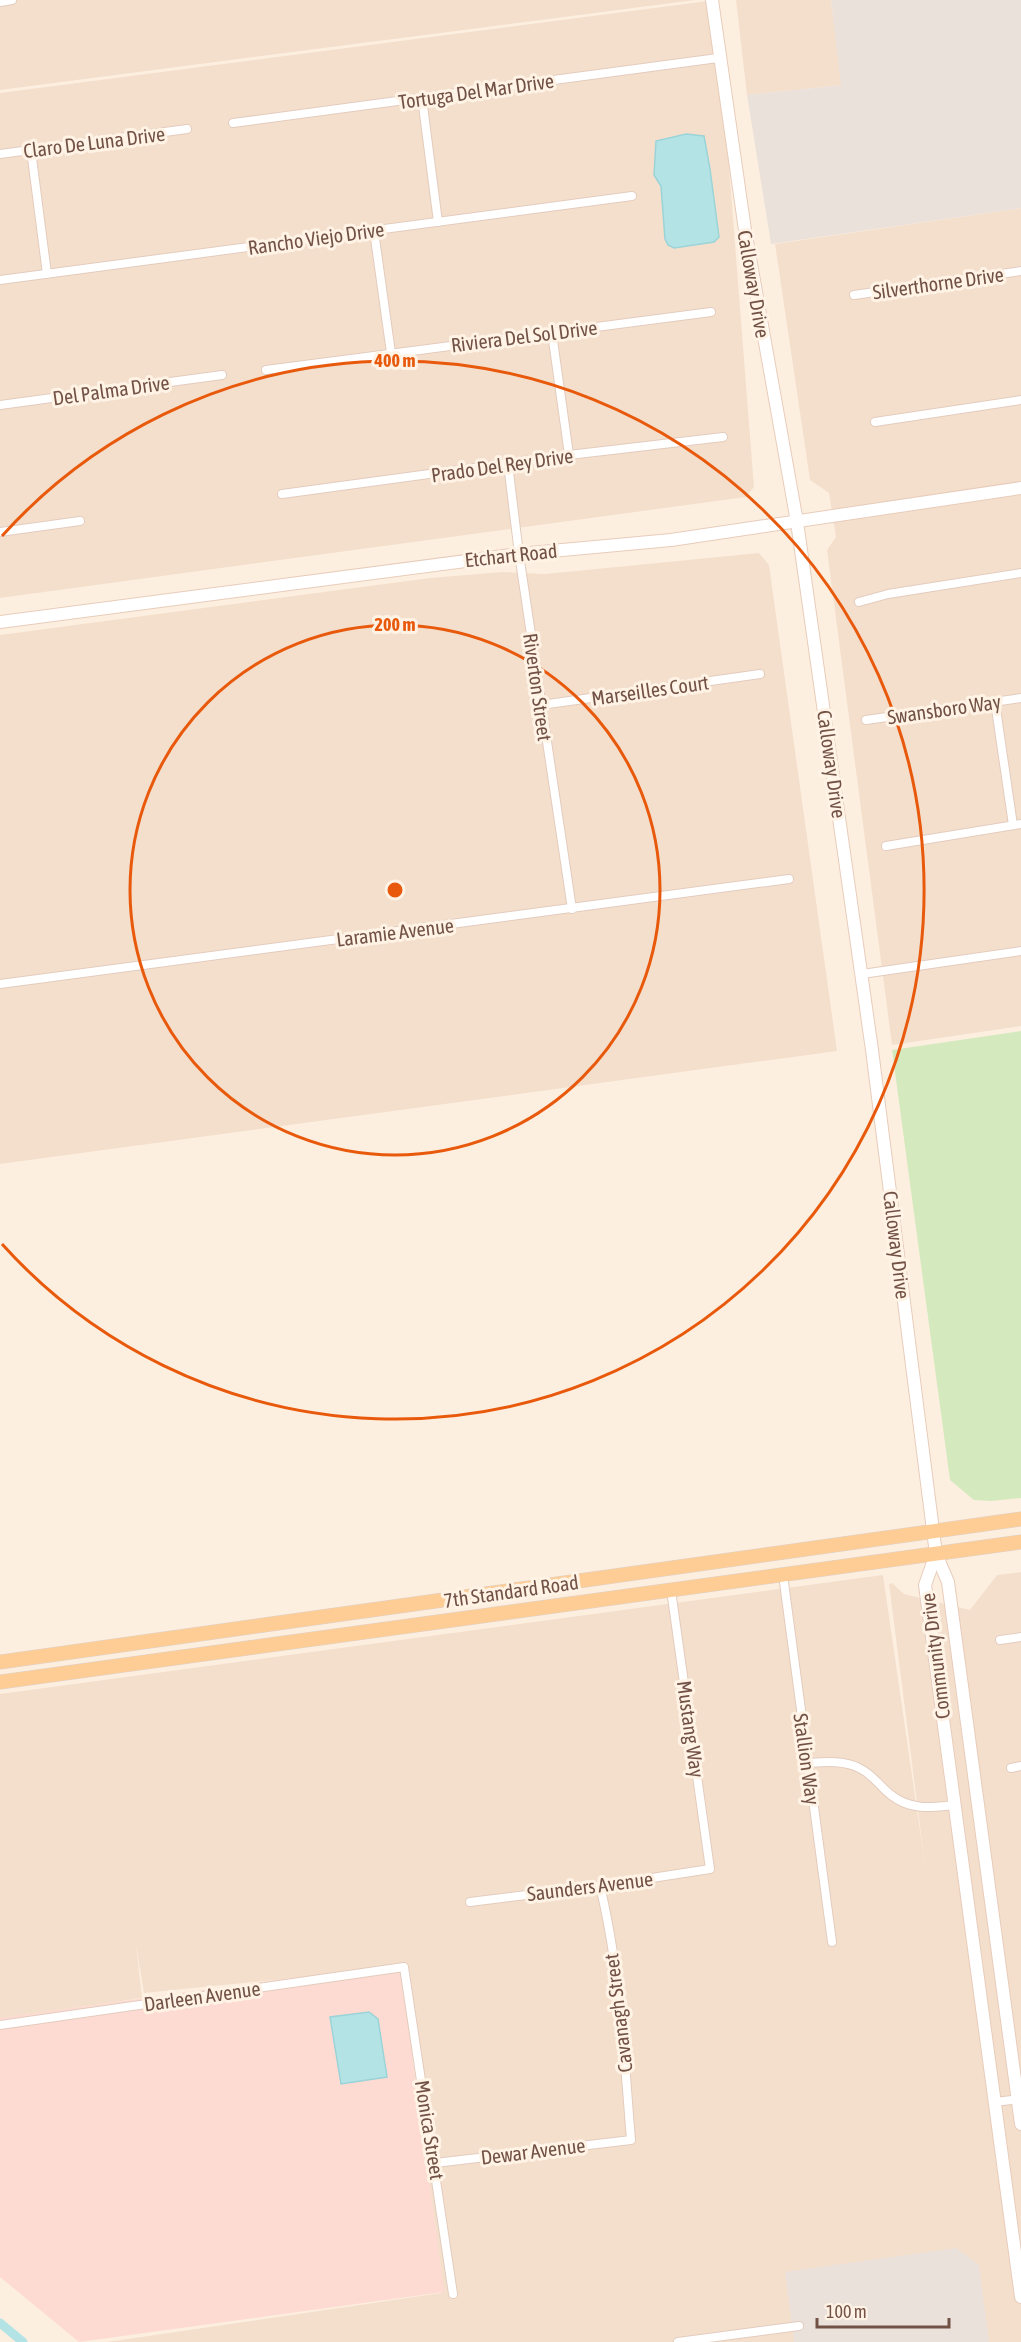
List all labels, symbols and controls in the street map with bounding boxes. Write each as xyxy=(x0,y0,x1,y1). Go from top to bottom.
street label: Tortuga Del Mar Drive xyxy=(397,69,555,113)
street label: Claro De Luna Drive xyxy=(22,122,166,162)
street label: Rancho Viejo Drive xyxy=(246,217,386,259)
street label: Calloway Drive xyxy=(733,228,775,340)
street label: Silverthorne Drive xyxy=(871,262,1005,304)
street label: Riviera Del Sol Drive xyxy=(450,316,598,356)
text: 400 m xyxy=(374,350,415,371)
street label: Del Palma Drive xyxy=(51,370,171,410)
street label: Prado Del Rey Drive xyxy=(429,444,575,486)
street label: Etchart Road xyxy=(464,539,558,571)
text: 200 m xyxy=(375,614,415,635)
street label: Riverton Street xyxy=(519,632,557,743)
street label: Marseilles Court xyxy=(590,670,710,710)
street label: Swansboro Way xyxy=(886,690,1002,728)
street label: Calloway Drive xyxy=(813,709,851,819)
centre of rings xyxy=(385,880,405,900)
street label: Laramie Avenue xyxy=(335,913,455,951)
street label: Calloway Drive xyxy=(879,1190,915,1300)
street label: 7th Standard Road xyxy=(442,1570,580,1612)
street label: Community Drive xyxy=(916,1592,954,1720)
street label: Mustang Way xyxy=(673,1679,709,1779)
street label: Stallion Way xyxy=(789,1712,825,1806)
street label: Saunders Avenue xyxy=(526,1867,654,1905)
street label: Cavanagh Street xyxy=(599,1952,637,2074)
street label: Darleen Avenue xyxy=(142,1976,262,2016)
street label: Monica Street xyxy=(411,2079,449,2182)
street label: Dewar Avenue xyxy=(479,2133,587,2169)
scale bar xyxy=(817,2291,949,2329)
text: 100 m xyxy=(826,2301,867,2322)

